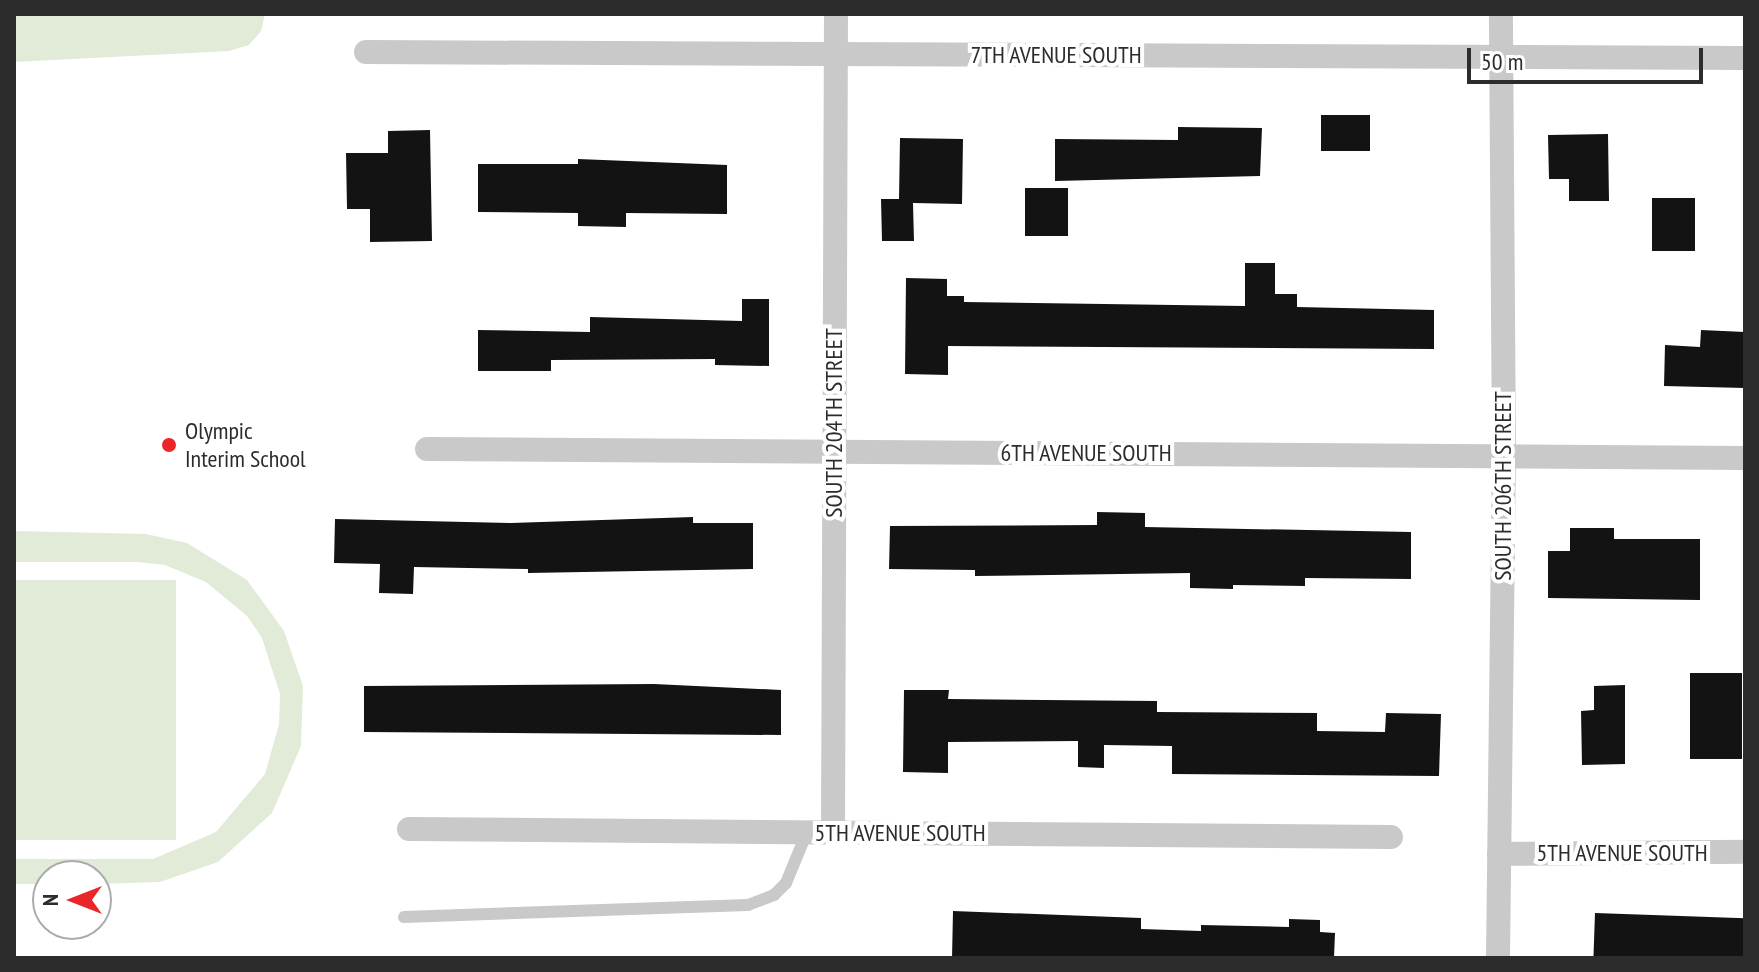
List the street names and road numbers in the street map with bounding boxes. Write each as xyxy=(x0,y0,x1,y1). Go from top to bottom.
street label: 7TH AVENUE SOUTH xyxy=(970,41,1142,69)
street label: SOUTH 204TH STREET xyxy=(820,328,848,518)
street label: SOUTH 206TH STREET xyxy=(1489,391,1517,581)
street label: 6TH AVENUE SOUTH xyxy=(1000,439,1172,467)
street label: 5TH AVENUE SOUTH xyxy=(814,819,986,847)
street label: 5TH AVENUE SOUTH xyxy=(1536,839,1708,867)

